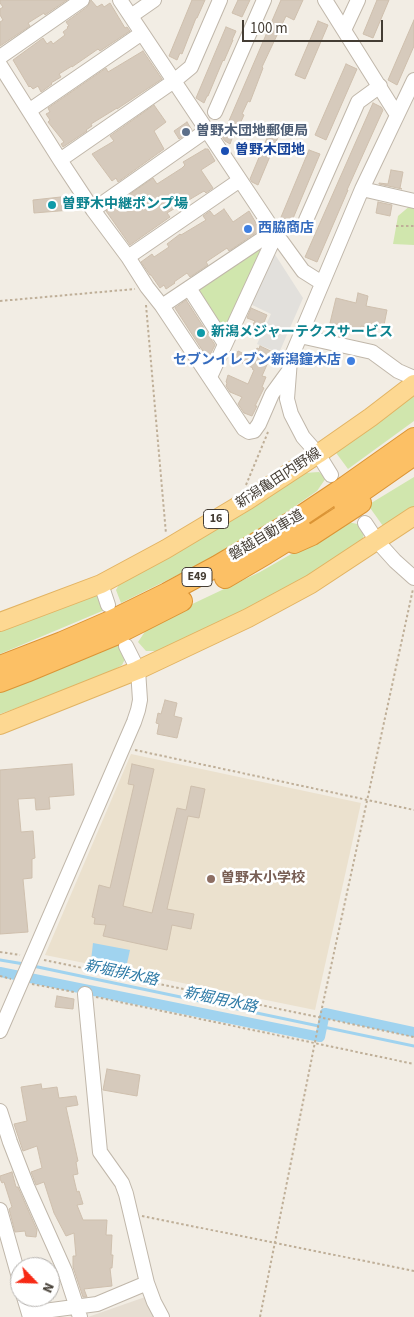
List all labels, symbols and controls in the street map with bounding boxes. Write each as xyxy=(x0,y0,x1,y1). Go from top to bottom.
scale bar xyxy=(244,10,385,42)
text: 100 m xyxy=(250,18,288,39)
place label: 曽野木団地郵便局 xyxy=(196,124,308,140)
marker: 曽野木団地郵便局 xyxy=(180,126,192,138)
place label: 曽野木団地 xyxy=(235,143,305,159)
marker: 曽野木団地 xyxy=(219,145,231,157)
place label: 曽野木中継ポンプ場 xyxy=(62,197,188,213)
marker: 曽野木中継ポンプ場 xyxy=(46,199,58,211)
place label: 西脇商店 xyxy=(258,221,314,237)
marker: 西脇商店 xyxy=(242,223,254,235)
place label: 新潟メジャーテクスサービス xyxy=(211,325,393,341)
marker: 新潟メジャーテクスサービス xyxy=(195,327,207,339)
place label: セブンイレブン新潟鐘木店 xyxy=(173,353,341,369)
marker: セブンイレブン新潟鐘木店 xyxy=(345,355,357,367)
street label: 新潟亀田内野線 xyxy=(233,445,325,513)
street label: 磐越自動車道 xyxy=(227,507,307,565)
road number: 16 xyxy=(204,509,228,528)
road number: E49 xyxy=(182,568,212,586)
place label: 曽野木小学校 xyxy=(221,871,305,887)
marker: 曽野木小学校 xyxy=(205,873,217,885)
water label: 新堀排水路 xyxy=(82,957,160,991)
water label: 新堀用水路 xyxy=(181,984,259,1018)
north arrow xyxy=(10,1257,60,1307)
text: N xyxy=(37,1279,59,1296)

